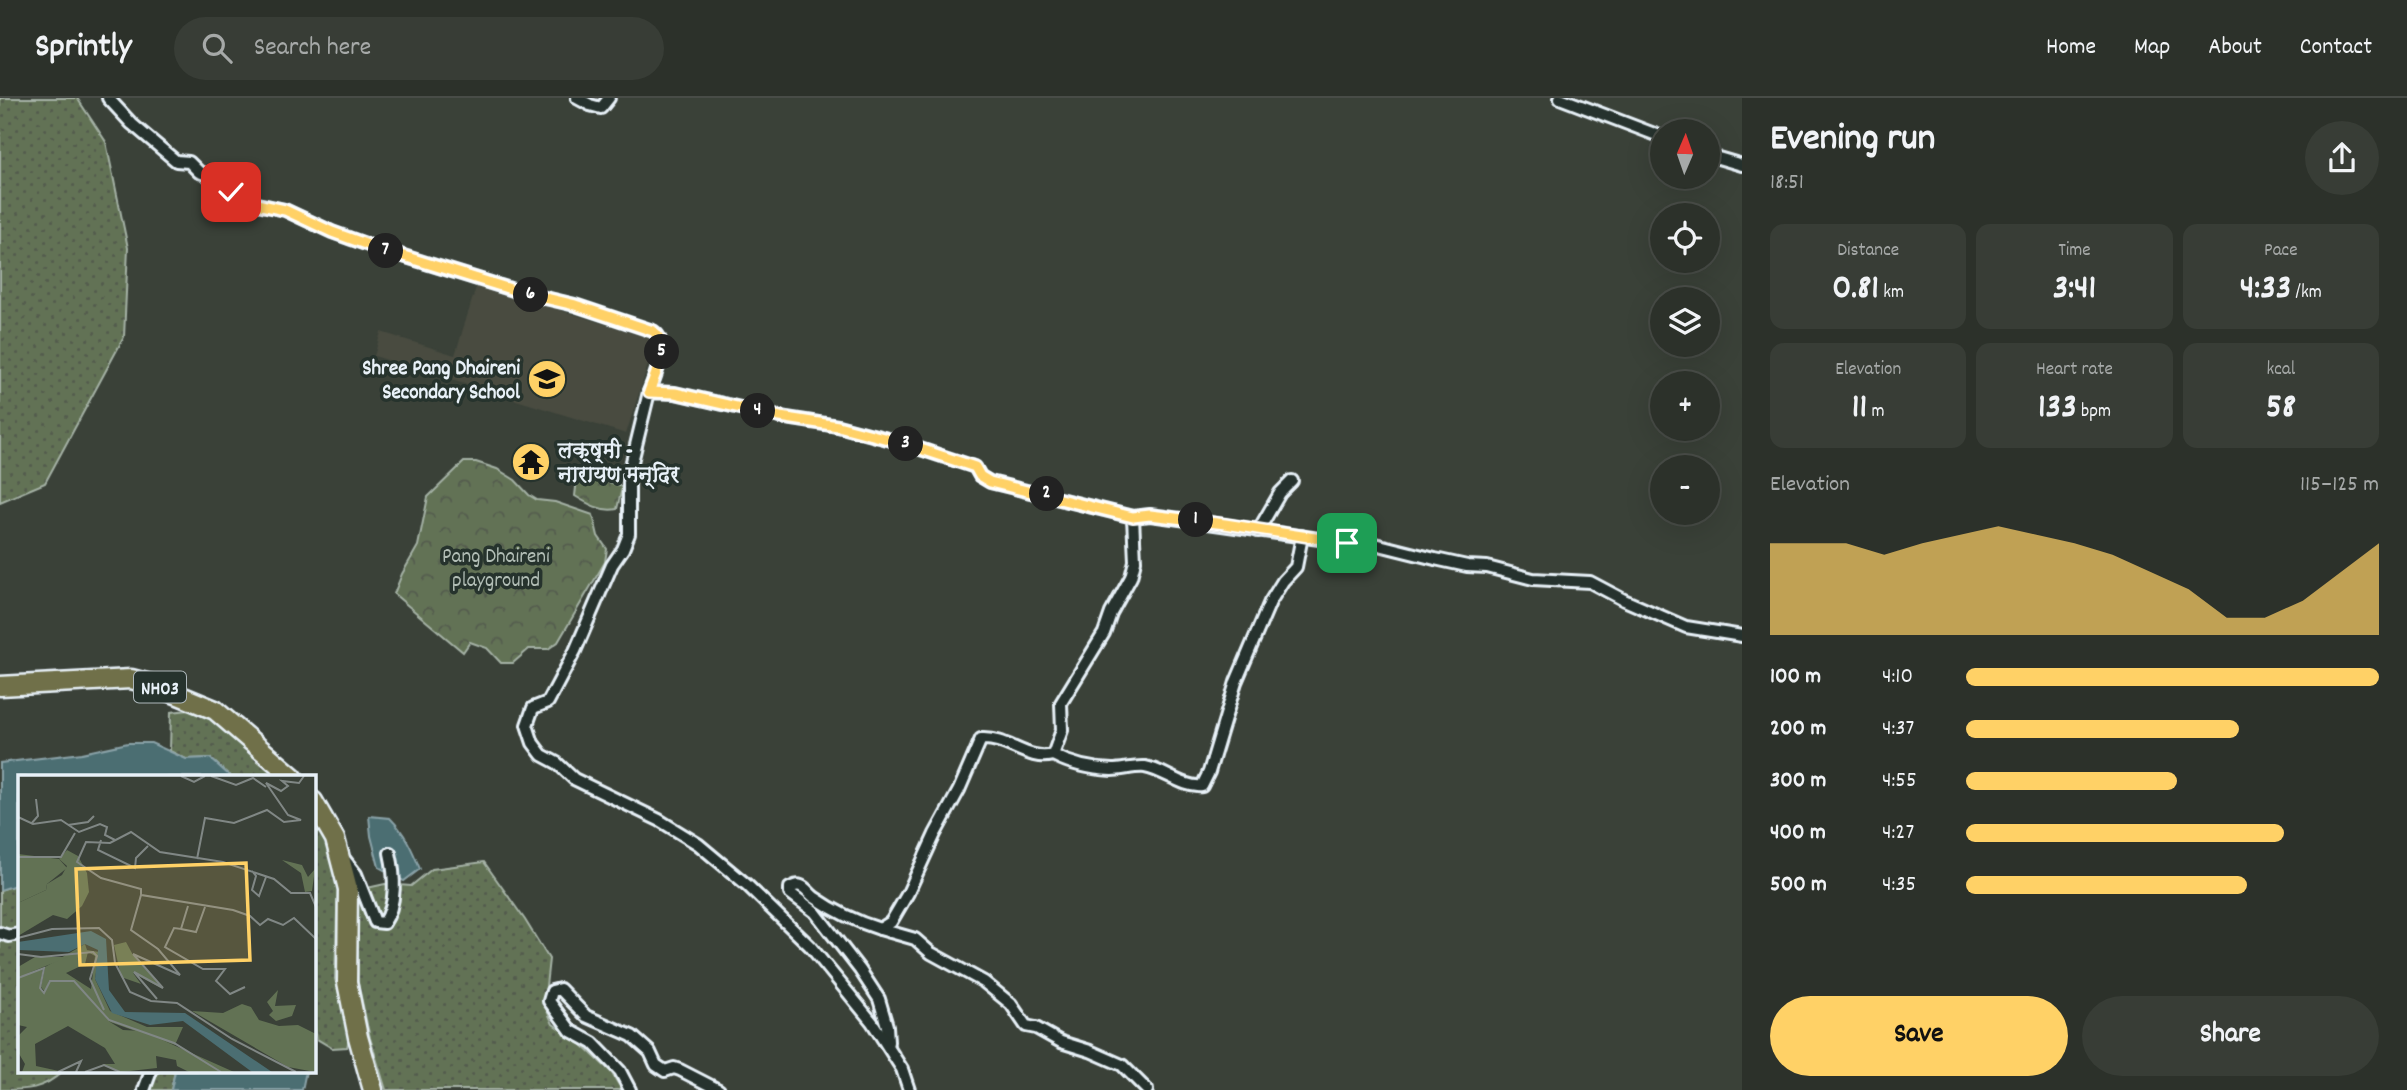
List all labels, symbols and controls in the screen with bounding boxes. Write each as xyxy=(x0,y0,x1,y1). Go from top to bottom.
search box xyxy=(174,17,664,80)
text: Sprintly xyxy=(35,25,132,72)
icon: search xyxy=(198,29,236,67)
text: Search here xyxy=(254,30,371,67)
text: Home xyxy=(2046,31,2096,65)
text: Map xyxy=(2134,31,2170,65)
text: About xyxy=(2208,31,2262,65)
text: Contact xyxy=(2300,31,2372,65)
text: Evening run xyxy=(1770,113,1935,168)
north arrow xyxy=(1650,119,1720,189)
map controls xyxy=(1650,119,1720,525)
button: share xyxy=(2305,121,2379,195)
pin xyxy=(201,162,261,222)
text: 18:51 xyxy=(1770,167,1804,200)
icon: check xyxy=(212,173,250,211)
button: locate xyxy=(1650,203,1720,273)
pin: 7 xyxy=(368,234,404,268)
text: 7 xyxy=(382,237,389,264)
text: Distance xyxy=(1837,238,1899,265)
text: Time xyxy=(2058,238,2091,265)
text: Pace xyxy=(2264,238,2298,265)
text: 0.81 xyxy=(1832,265,1879,315)
text: 3:41 xyxy=(2053,265,2096,315)
text: 4:33 xyxy=(2240,265,2291,315)
pin: 6 xyxy=(514,278,548,312)
text: km xyxy=(1879,280,1904,307)
text: /km xyxy=(2291,280,2322,307)
text: 6 xyxy=(526,281,535,308)
button: layers xyxy=(1650,287,1720,357)
pin: 5 xyxy=(644,334,680,370)
text: 5 xyxy=(657,338,666,365)
place label: Shree Pang Dhaireni Secondary School xyxy=(362,355,521,409)
text: Elevation xyxy=(1835,357,1901,384)
text: Heart rate xyxy=(2036,357,2113,384)
text: kcal xyxy=(2266,357,2295,384)
school or university icon: Shree Pang Dhaireni Secondary School xyxy=(526,358,568,400)
button: + xyxy=(1650,371,1720,441)
text: 11 xyxy=(1852,384,1867,434)
text: 133 xyxy=(2038,384,2077,434)
text: 58 xyxy=(2266,384,2296,434)
pin: 4 xyxy=(740,394,776,428)
text: 4 xyxy=(754,397,761,424)
text: m xyxy=(1867,399,1885,426)
text: bpm xyxy=(2077,399,2111,426)
pin: 3 xyxy=(888,426,923,462)
text: 3 xyxy=(901,430,910,457)
place label: लक्ष्मी - नारायण मन्दिर xyxy=(557,437,680,492)
temple icon: लक्ष्मी - नारायण मन्दिर xyxy=(510,441,552,483)
button: − xyxy=(1650,455,1720,525)
text: Elevation xyxy=(1770,469,1850,502)
text: 115–125 m xyxy=(2300,469,2379,502)
pin: 2 xyxy=(1030,476,1064,512)
text: 2 xyxy=(1042,480,1051,507)
pin: 1 xyxy=(1178,502,1214,538)
text: 1 xyxy=(1193,506,1198,533)
pin xyxy=(1317,513,1377,573)
icon: arrive xyxy=(1328,524,1366,562)
park label: Pang Dhaireni playground xyxy=(442,543,550,597)
text: 100 m xyxy=(1770,661,1821,694)
text: 4:10 xyxy=(1882,661,1913,694)
road number: NH03 xyxy=(134,672,186,702)
text: 200 m xyxy=(1770,713,1826,746)
text: 4:37 xyxy=(1882,713,1914,746)
text: 300 m xyxy=(1770,765,1826,798)
text: 4:55 xyxy=(1882,765,1917,798)
inset map xyxy=(18,775,315,1072)
text: 400 m xyxy=(1770,817,1826,850)
text: 4:27 xyxy=(1882,817,1914,850)
text: 500 m xyxy=(1770,869,1827,902)
text: 4:35 xyxy=(1882,869,1916,902)
button: Save xyxy=(1770,996,2068,1076)
button: Share xyxy=(2082,996,2379,1076)

